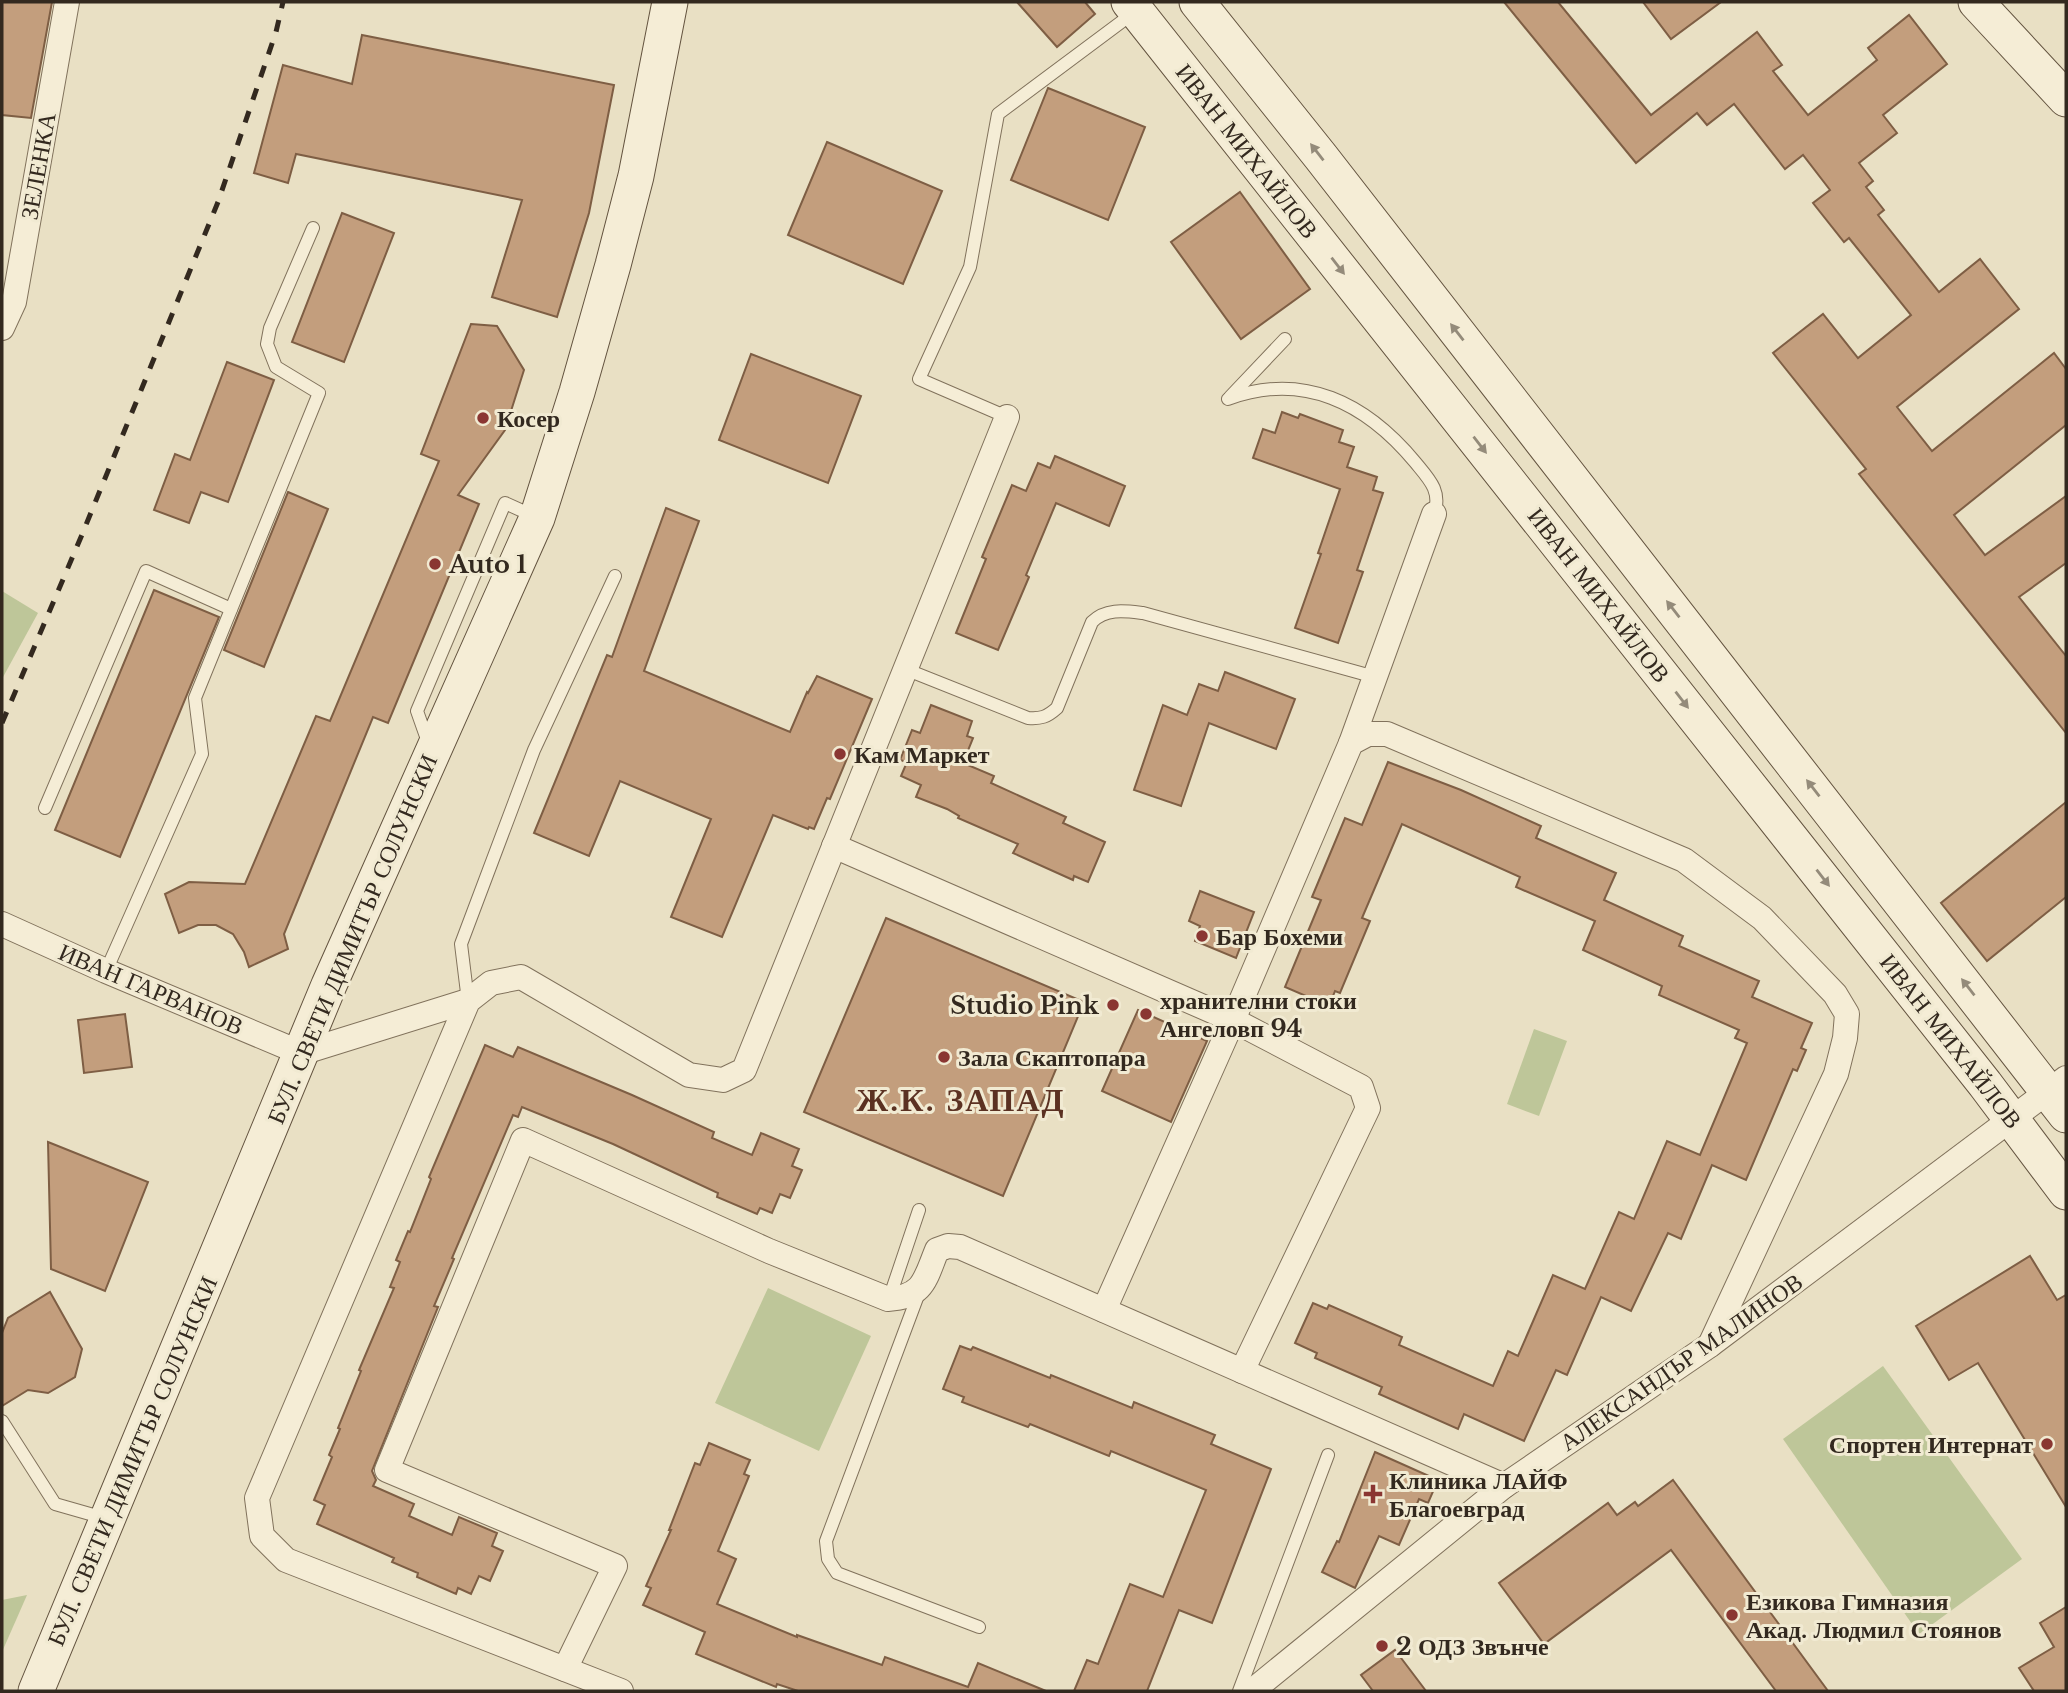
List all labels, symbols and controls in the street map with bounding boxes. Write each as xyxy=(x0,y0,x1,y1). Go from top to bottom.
street label: ИВАН МИХАЙЛОВ xyxy=(1170,58,1324,244)
street label: ЗЕЛЕНКА xyxy=(14,110,62,222)
one-way arrow xyxy=(1310,144,1325,162)
one-way arrow xyxy=(1331,257,1346,275)
one-way arrow xyxy=(1450,323,1465,341)
place label: Косер xyxy=(497,404,560,433)
marker: Косер xyxy=(475,410,491,426)
one-way arrow xyxy=(1472,435,1487,453)
street label: ИВАН МИХАЙЛОВ xyxy=(1522,502,1676,688)
place label: Auto 1 xyxy=(448,550,527,579)
marker: Auto 1 xyxy=(427,556,443,572)
one-way arrow xyxy=(1665,600,1680,618)
one-way arrow xyxy=(1674,691,1689,708)
place label: Кам Маркет xyxy=(854,740,990,769)
marker: Кам Маркет xyxy=(832,746,848,762)
street label: БУЛ. СВЕТИ ДИМИТЪР СОЛУНСКИ xyxy=(261,750,443,1128)
one-way arrow xyxy=(1805,780,1820,798)
one-way arrow xyxy=(1815,870,1830,887)
place label: Бар Бохеми xyxy=(1216,922,1343,951)
marker: Бар Бохеми xyxy=(1194,928,1210,944)
street label: ИВАН ГАРВАНОВ xyxy=(54,937,248,1041)
street label: ИВАН МИХАЙЛОВ xyxy=(1874,948,2028,1134)
one-way arrow xyxy=(1961,978,1975,996)
place label: хранителни стоки Ангеловп 94 xyxy=(1160,986,1357,1043)
place label: Studio Pink xyxy=(950,991,1100,1020)
marker: Studio Pink xyxy=(1105,997,1121,1013)
marker: хранителни стоки Ангеловп 94 xyxy=(1138,1006,1154,1022)
place label: Зала Скаптопара xyxy=(958,1043,1146,1072)
marker: Зала Скаптопара xyxy=(936,1049,952,1065)
district label: Ж.К. ЗАПАД xyxy=(856,1080,1066,1120)
street label: АЛЕКСАНДЪР МАЛИНОВ xyxy=(1554,1267,1808,1457)
street label: БУЛ. СВЕТИ ДИМИТЪР СОЛУНСКИ xyxy=(41,1272,223,1650)
place label: Спортен Интернат xyxy=(1829,1430,2033,1459)
marker: Спортен Интернат xyxy=(2039,1436,2055,1452)
place label: Клиника ЛАЙФ Благоевград xyxy=(1389,1466,1568,1523)
marker: Клиника ЛАЙФ Благоевград xyxy=(1363,1484,1383,1504)
place label: Езикова Гимназия Акад. Людмил Стоянов xyxy=(1746,1587,2002,1644)
marker: Езикова Гимназия Акад. Людмил Стоянов xyxy=(1724,1607,1740,1623)
place label: 2 ОДЗ Звънче xyxy=(1396,1632,1549,1661)
marker: 2 ОДЗ Звънче xyxy=(1374,1638,1390,1654)

